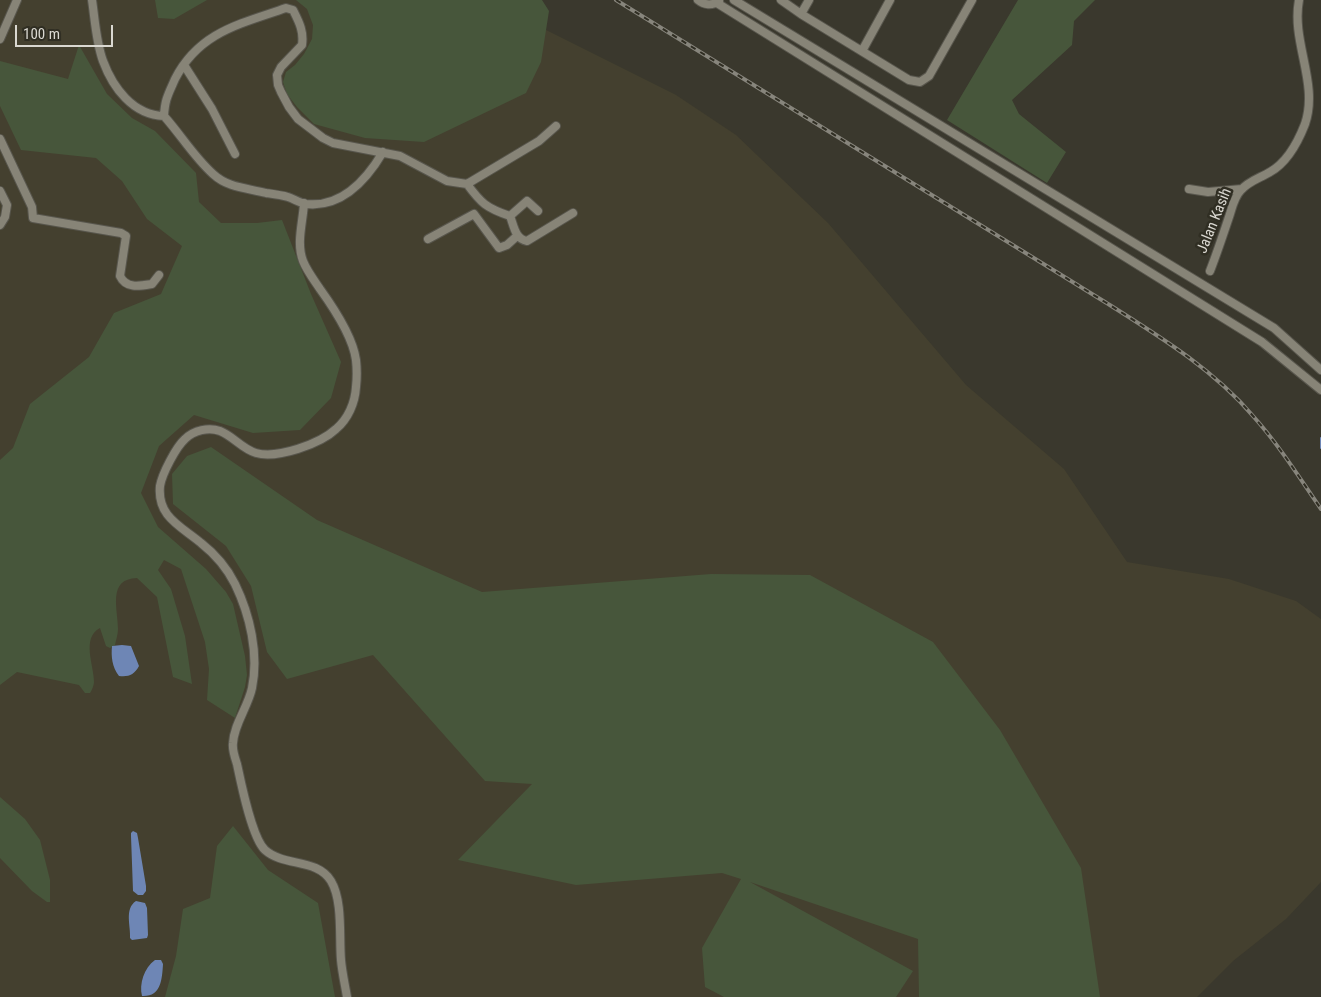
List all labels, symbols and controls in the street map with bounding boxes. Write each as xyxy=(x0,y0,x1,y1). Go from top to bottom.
scale bar xyxy=(18,15,115,47)
text: 100 m xyxy=(23,25,60,43)
street label: Jalan Kasih xyxy=(1194,186,1236,256)

